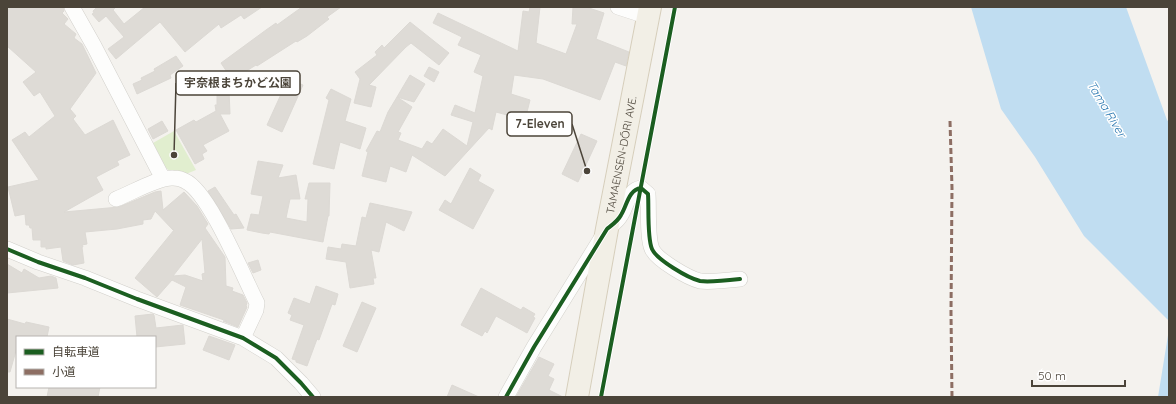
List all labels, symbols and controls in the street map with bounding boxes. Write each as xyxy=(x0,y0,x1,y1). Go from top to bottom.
callout: 宇奈根まちかど公園 xyxy=(176,71,300,95)
text: 宇奈根まちかど公園 xyxy=(184,75,292,90)
water label: Tama River xyxy=(1084,78,1130,141)
street label: TAMAENSEN-DŌRI AVE. xyxy=(603,95,640,215)
callout: 7-Eleven xyxy=(507,112,572,136)
text: 7-Eleven xyxy=(515,116,565,131)
legend xyxy=(16,336,156,388)
text: 自転車道 xyxy=(52,344,100,359)
scale bar xyxy=(1032,362,1125,388)
text: 小道 xyxy=(52,364,76,379)
text: 50 m xyxy=(1038,368,1066,383)

